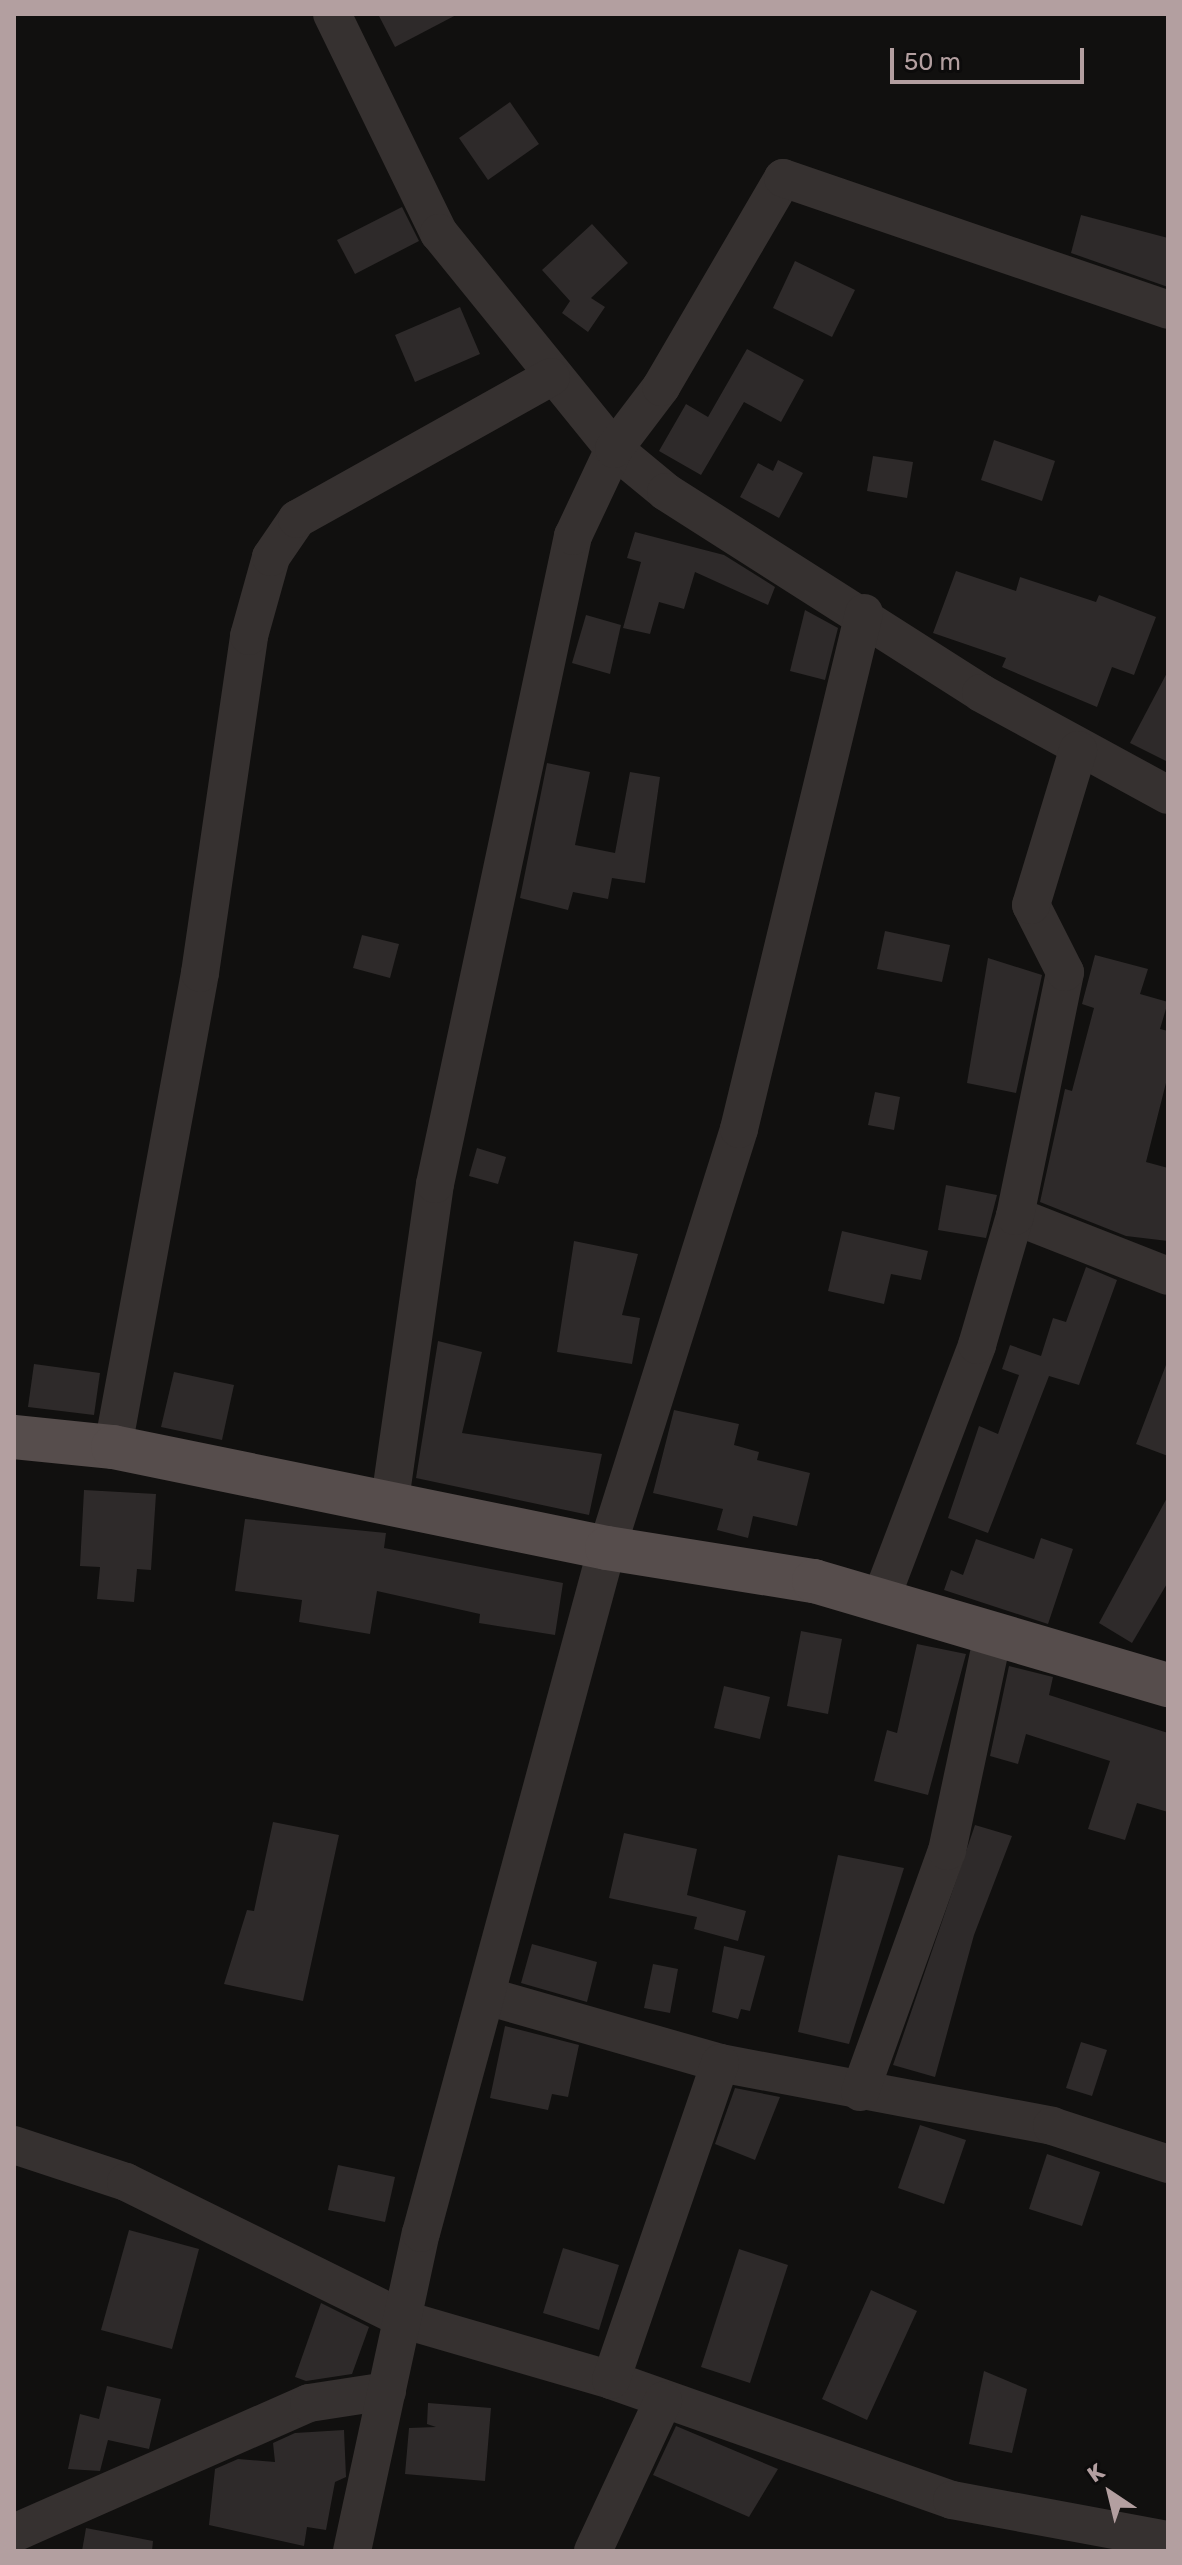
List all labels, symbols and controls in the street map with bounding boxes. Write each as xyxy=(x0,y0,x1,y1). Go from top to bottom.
scale bar xyxy=(894,32,1088,82)
text: 50 m xyxy=(904,48,961,76)
north arrow xyxy=(1070,2453,1150,2533)
text: K xyxy=(1082,2458,1110,2488)

